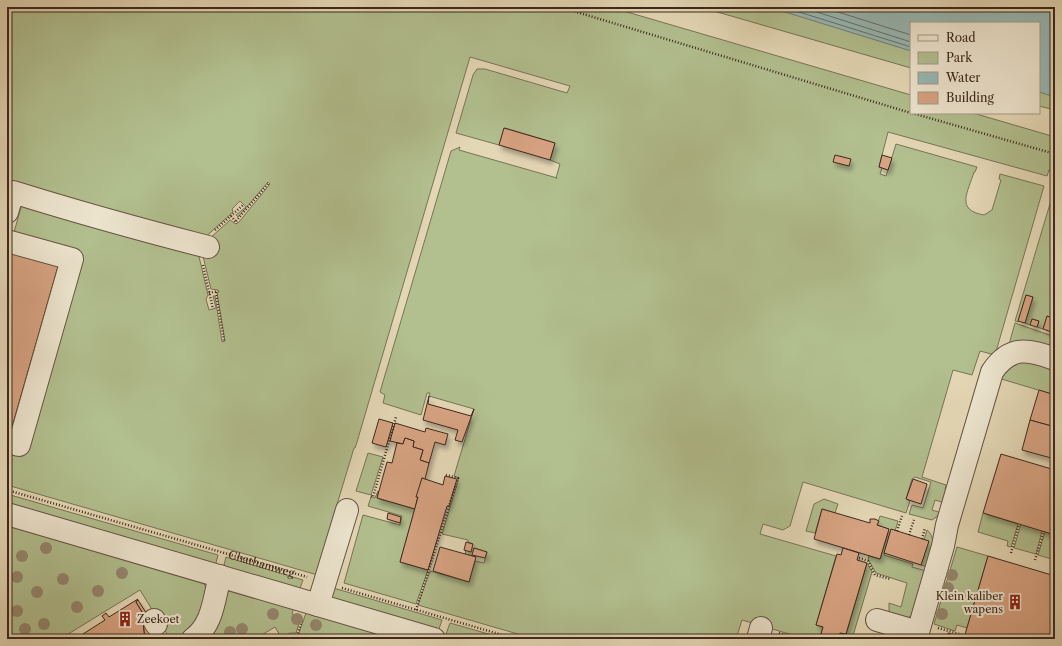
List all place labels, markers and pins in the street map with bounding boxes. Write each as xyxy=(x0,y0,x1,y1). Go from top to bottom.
place label: Klein kaliber wapens xyxy=(936,589,1003,616)
building icon: Klein kaliber wapens xyxy=(1006,593,1024,611)
building icon: Zeekoet xyxy=(116,610,134,628)
place label: Zeekoet xyxy=(137,612,180,626)

